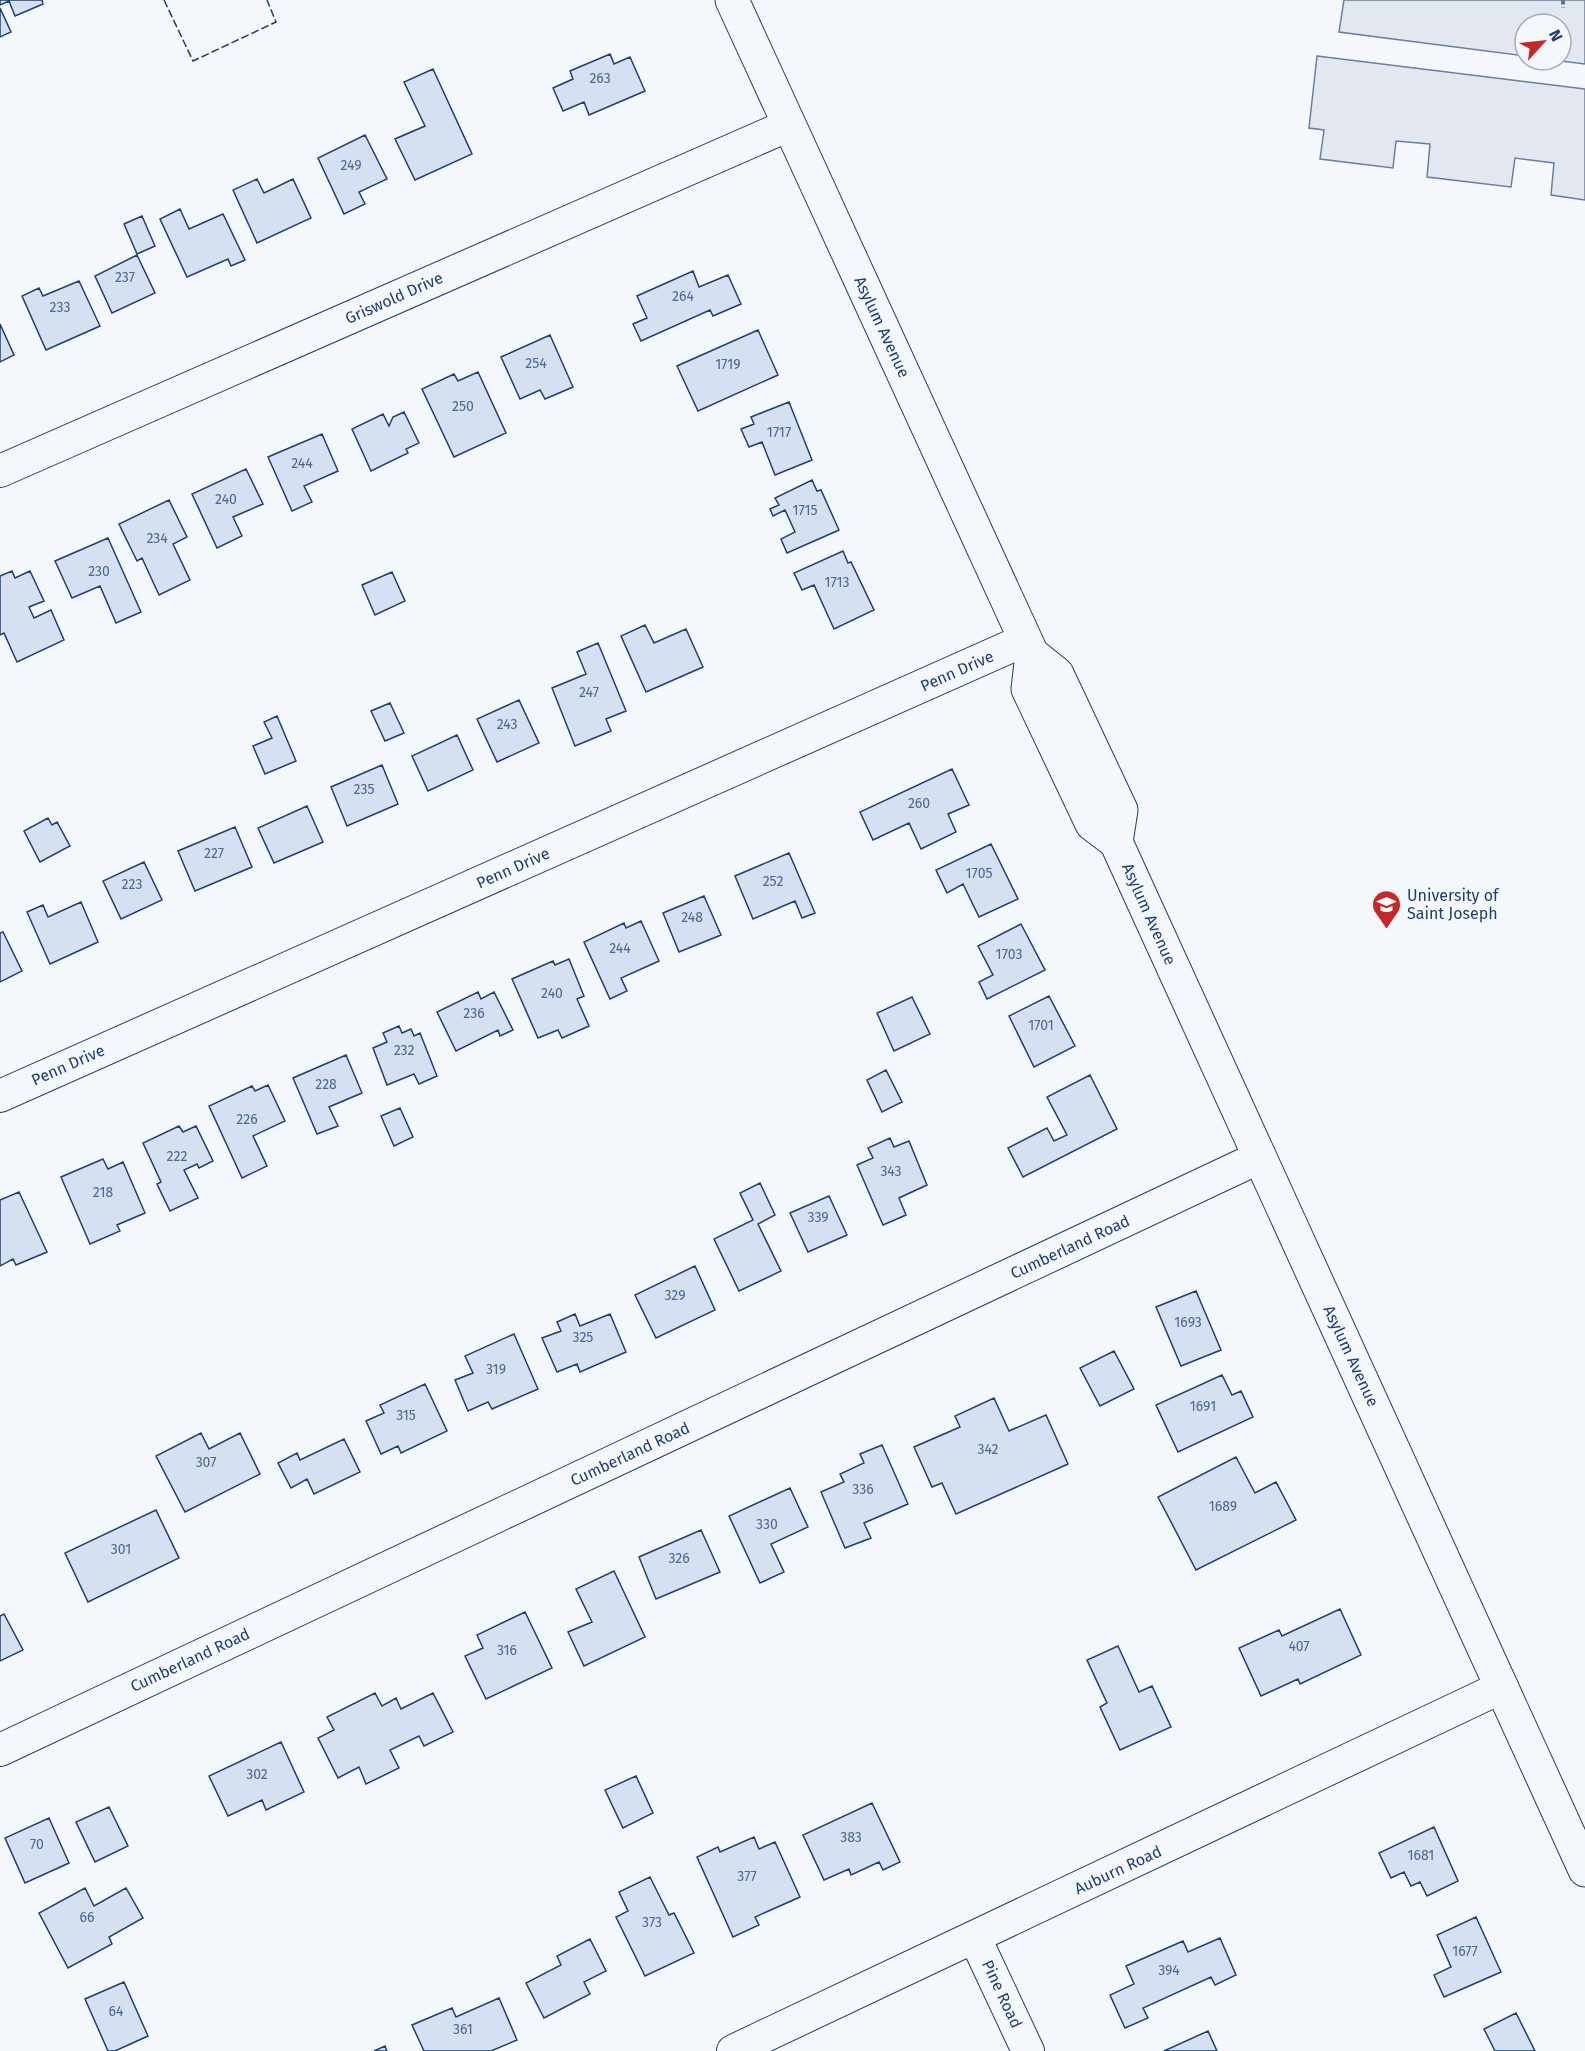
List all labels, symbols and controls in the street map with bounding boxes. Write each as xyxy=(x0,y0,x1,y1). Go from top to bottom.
north arrow xyxy=(1513,12,1573,72)
text: N xyxy=(1545,26,1567,44)
house number: 263 xyxy=(589,70,611,87)
house number: 249 xyxy=(340,157,362,174)
street label: Griswold Drive xyxy=(342,268,446,328)
house number: 237 xyxy=(115,269,135,286)
street label: Asylum Avenue xyxy=(850,273,914,381)
house number: 264 xyxy=(672,288,694,305)
house number: 233 xyxy=(50,299,70,316)
house number: 254 xyxy=(525,355,547,372)
house number: 1719 xyxy=(715,356,741,373)
house number: 250 xyxy=(452,398,474,415)
house number: 1717 xyxy=(767,424,791,441)
house number: 244 xyxy=(291,455,313,472)
house number: 240 xyxy=(215,491,237,508)
house number: 1715 xyxy=(792,502,818,519)
house number: 234 xyxy=(146,530,168,547)
house number: 230 xyxy=(88,563,110,580)
house number: 1713 xyxy=(824,574,850,591)
street label: Penn Drive xyxy=(917,646,997,696)
house number: 247 xyxy=(579,684,599,701)
house number: 243 xyxy=(497,716,517,733)
house number: 235 xyxy=(354,781,374,798)
house number: 260 xyxy=(908,795,930,812)
street label: Penn Drive xyxy=(473,843,553,893)
house number: 227 xyxy=(204,845,224,862)
street label: Asylum Avenue xyxy=(1118,860,1180,968)
house number: 1705 xyxy=(966,865,992,882)
house number: 252 xyxy=(763,873,783,890)
house number: 223 xyxy=(122,876,142,893)
place label: University of Saint Joseph xyxy=(1407,886,1500,923)
school or university icon: University of Saint Joseph xyxy=(1370,888,1402,930)
house number: 248 xyxy=(681,909,703,926)
house number: 244 xyxy=(609,940,631,957)
house number: 1703 xyxy=(996,946,1022,963)
house number: 240 xyxy=(541,985,563,1002)
house number: 236 xyxy=(463,1005,485,1022)
house number: 1701 xyxy=(1028,1017,1054,1034)
street label: Penn Drive xyxy=(28,1040,108,1090)
house number: 232 xyxy=(394,1042,414,1059)
house number: 228 xyxy=(315,1076,337,1093)
house number: 226 xyxy=(236,1111,258,1128)
house number: 222 xyxy=(167,1148,187,1165)
house number: 343 xyxy=(880,1163,902,1180)
house number: 218 xyxy=(93,1184,113,1201)
house number: 339 xyxy=(807,1209,829,1226)
street label: Cumberland Road xyxy=(1007,1211,1133,1283)
house number: 329 xyxy=(665,1287,686,1304)
street label: Asylum Avenue xyxy=(1319,1302,1383,1410)
house number: 1693 xyxy=(1174,1314,1202,1331)
house number: 325 xyxy=(573,1329,593,1346)
house number: 319 xyxy=(486,1361,506,1378)
house number: 1691 xyxy=(1190,1398,1216,1415)
house number: 315 xyxy=(396,1407,416,1424)
street label: Cumberland Road xyxy=(567,1418,693,1490)
house number: 342 xyxy=(977,1441,999,1458)
house number: 307 xyxy=(196,1454,216,1471)
house number: 336 xyxy=(852,1481,874,1498)
house number: 1689 xyxy=(1209,1498,1237,1515)
house number: 330 xyxy=(756,1516,778,1533)
house number: 301 xyxy=(111,1541,131,1558)
house number: 326 xyxy=(668,1550,690,1567)
street label: Cumberland Road xyxy=(127,1624,253,1696)
house number: 407 xyxy=(1288,1638,1310,1655)
house number: 316 xyxy=(497,1642,517,1659)
house number: 302 xyxy=(246,1766,268,1783)
house number: 383 xyxy=(840,1829,862,1846)
house number: 70 xyxy=(30,1836,44,1853)
street label: Auburn Road xyxy=(1071,1842,1165,1898)
house number: 1681 xyxy=(1408,1847,1434,1864)
house number: 377 xyxy=(737,1868,757,1885)
house number: 66 xyxy=(80,1909,94,1926)
house number: 373 xyxy=(642,1914,662,1931)
house number: 1677 xyxy=(1452,1943,1478,1960)
street label: Pine Road xyxy=(978,1957,1026,2031)
house number: 394 xyxy=(1158,1962,1180,1979)
house number: 64 xyxy=(109,2003,124,2020)
house number: 361 xyxy=(453,2021,473,2038)

